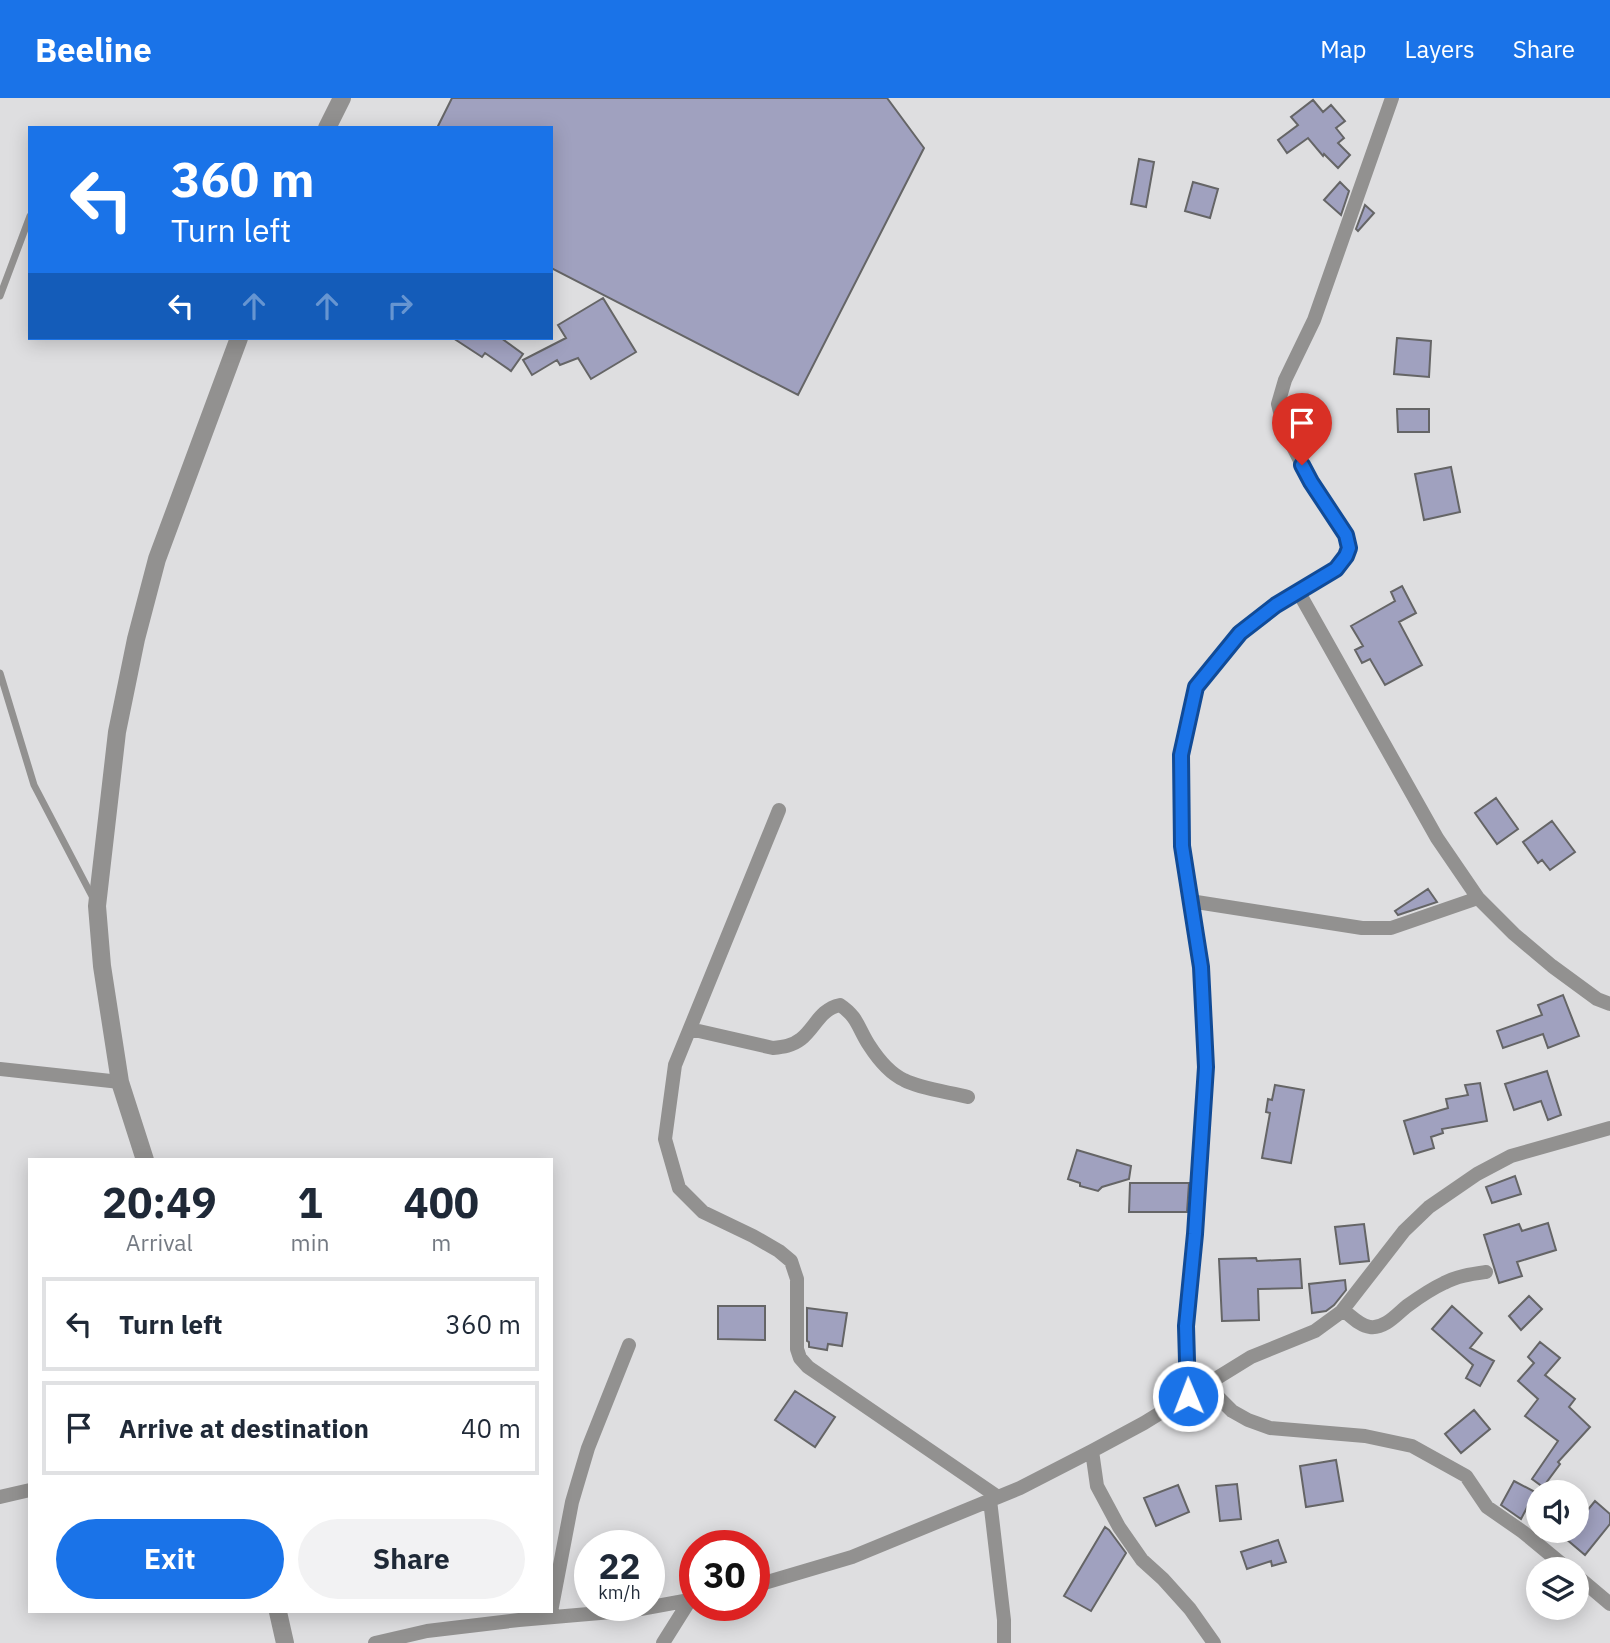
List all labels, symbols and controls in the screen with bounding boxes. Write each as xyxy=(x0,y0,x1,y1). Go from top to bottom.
text: Beeline xyxy=(35,28,152,71)
text: Map xyxy=(1320,33,1367,65)
text: Layers xyxy=(1405,33,1475,65)
text: Share xyxy=(1513,33,1575,65)
text: 360 m xyxy=(171,147,315,210)
icon: left xyxy=(56,154,147,245)
text: Turn left xyxy=(171,209,291,251)
icon: left xyxy=(162,287,200,325)
icon: ahead xyxy=(235,287,273,325)
icon: ahead xyxy=(308,287,346,325)
icon: right xyxy=(381,287,419,325)
pin xyxy=(1272,393,1332,465)
icon: arrive xyxy=(1283,404,1321,442)
text: 20:49 xyxy=(102,1175,217,1230)
text: 1 xyxy=(297,1175,323,1230)
text: 400 xyxy=(403,1175,479,1230)
text: Arrival xyxy=(126,1227,193,1257)
text: min xyxy=(291,1227,329,1257)
text: m xyxy=(431,1227,451,1257)
icon: left xyxy=(60,1305,98,1343)
text: Turn left xyxy=(119,1307,222,1341)
text: 360 m xyxy=(445,1307,521,1341)
position arrow xyxy=(1151,1359,1225,1433)
icon: arrive xyxy=(60,1409,98,1447)
text: Arrive at destination xyxy=(119,1411,369,1445)
text: 40 m xyxy=(461,1411,521,1445)
map controls xyxy=(1526,1480,1589,1620)
button: sound xyxy=(1526,1480,1589,1543)
button: Exit xyxy=(56,1519,284,1599)
button: Share xyxy=(298,1519,525,1599)
speed limit sign: 30 xyxy=(679,1530,770,1621)
text: 22 xyxy=(598,1543,641,1589)
button: layers xyxy=(1526,1557,1589,1620)
text: km/h xyxy=(598,1581,641,1604)

